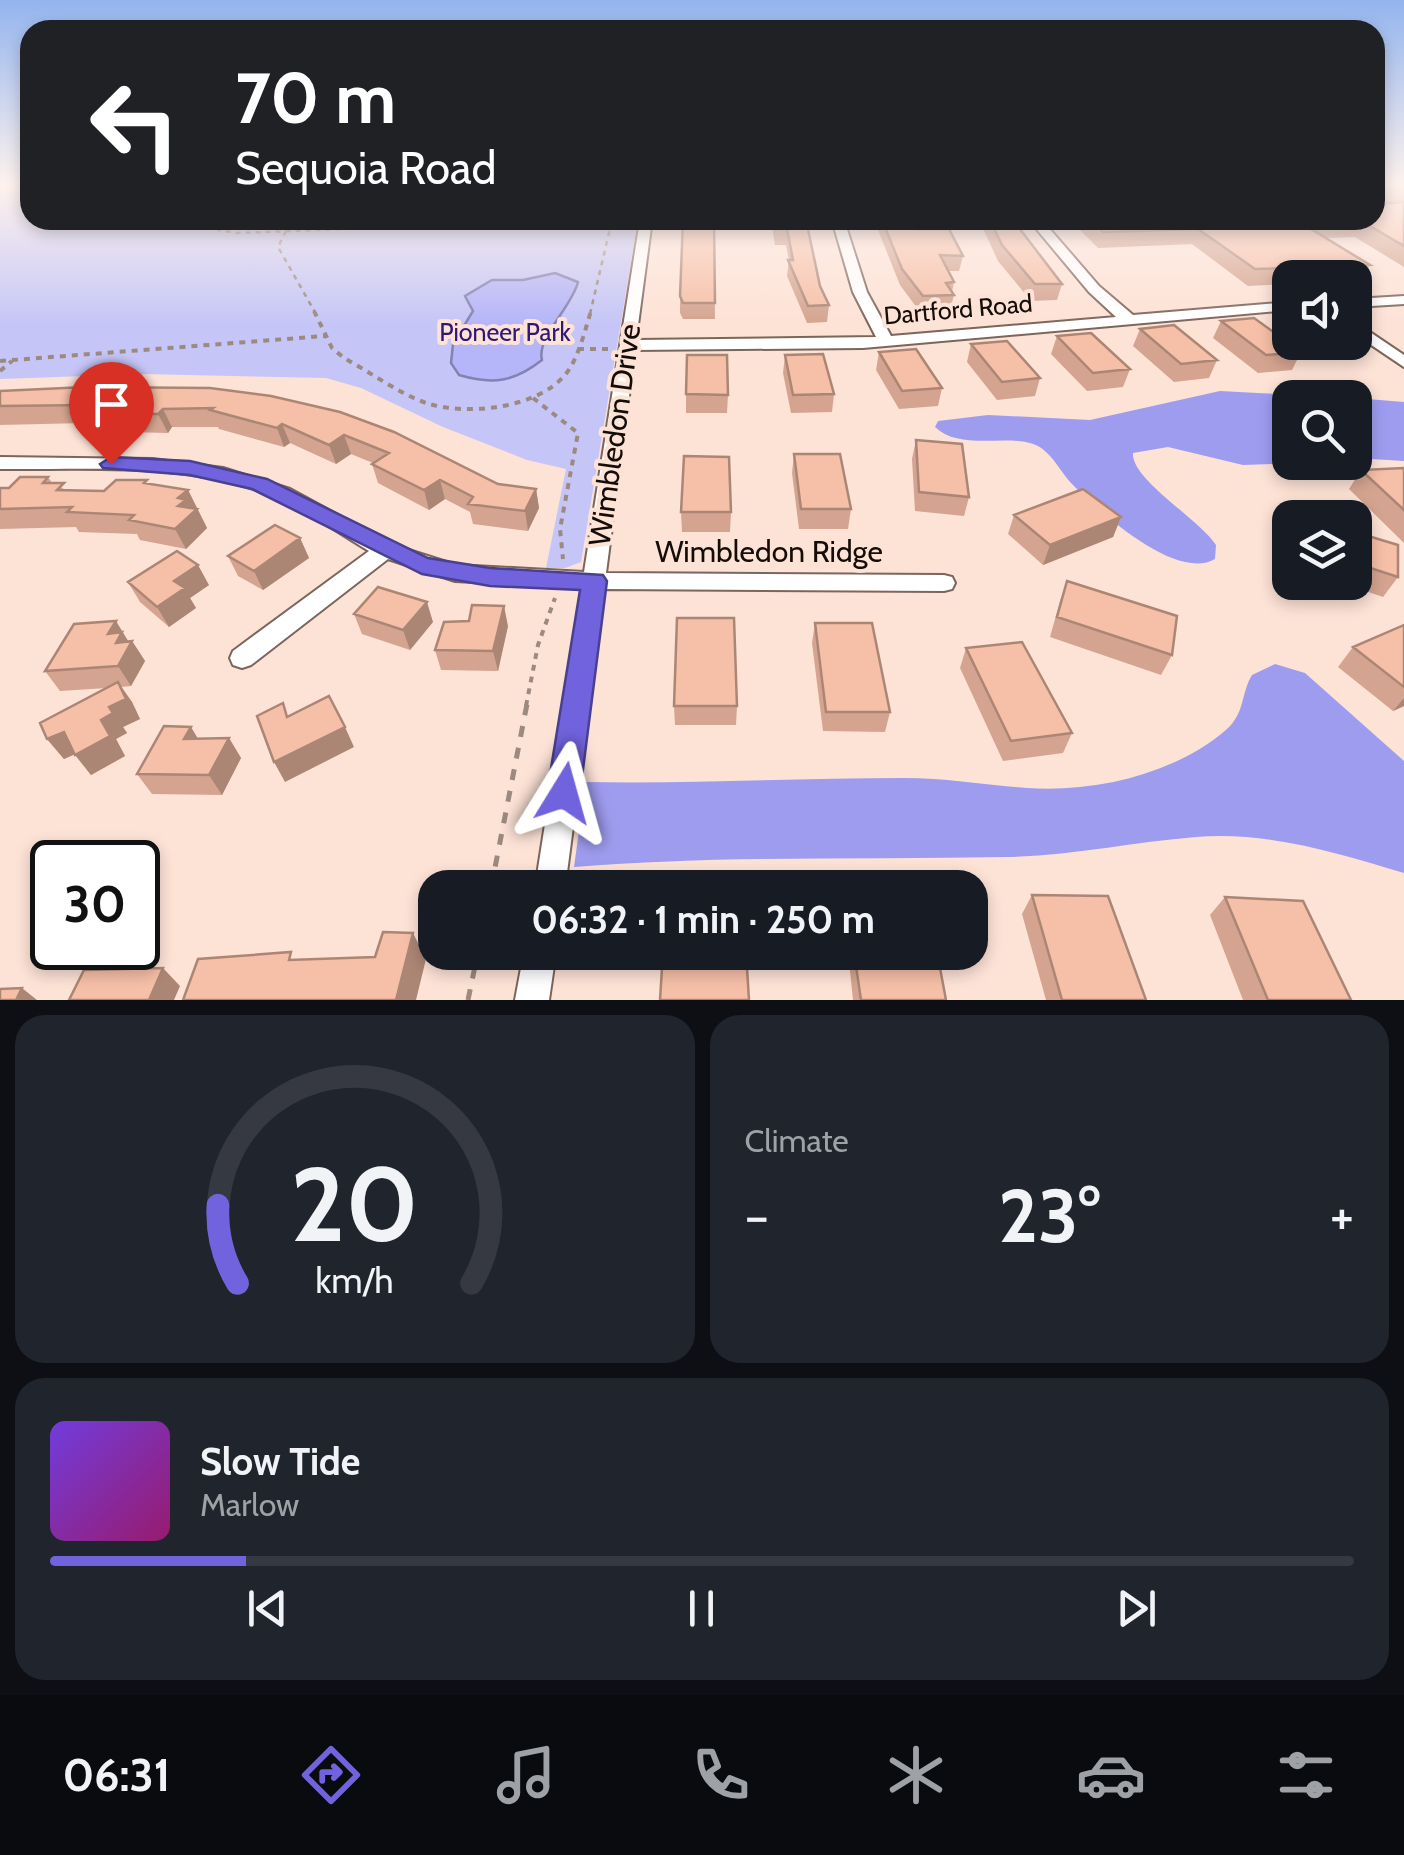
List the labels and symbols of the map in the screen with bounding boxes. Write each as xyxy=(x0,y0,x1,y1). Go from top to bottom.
street label: Dartford Road xyxy=(882,288,1034,330)
park label: Pioneer Park xyxy=(439,317,571,347)
street label: Wimbledon Drive xyxy=(581,322,648,548)
pin xyxy=(69,362,154,465)
street label: Wimbledon Ridge xyxy=(655,533,883,570)
position arrow xyxy=(512,741,616,845)
speed limit sign: 30 xyxy=(30,840,160,970)

